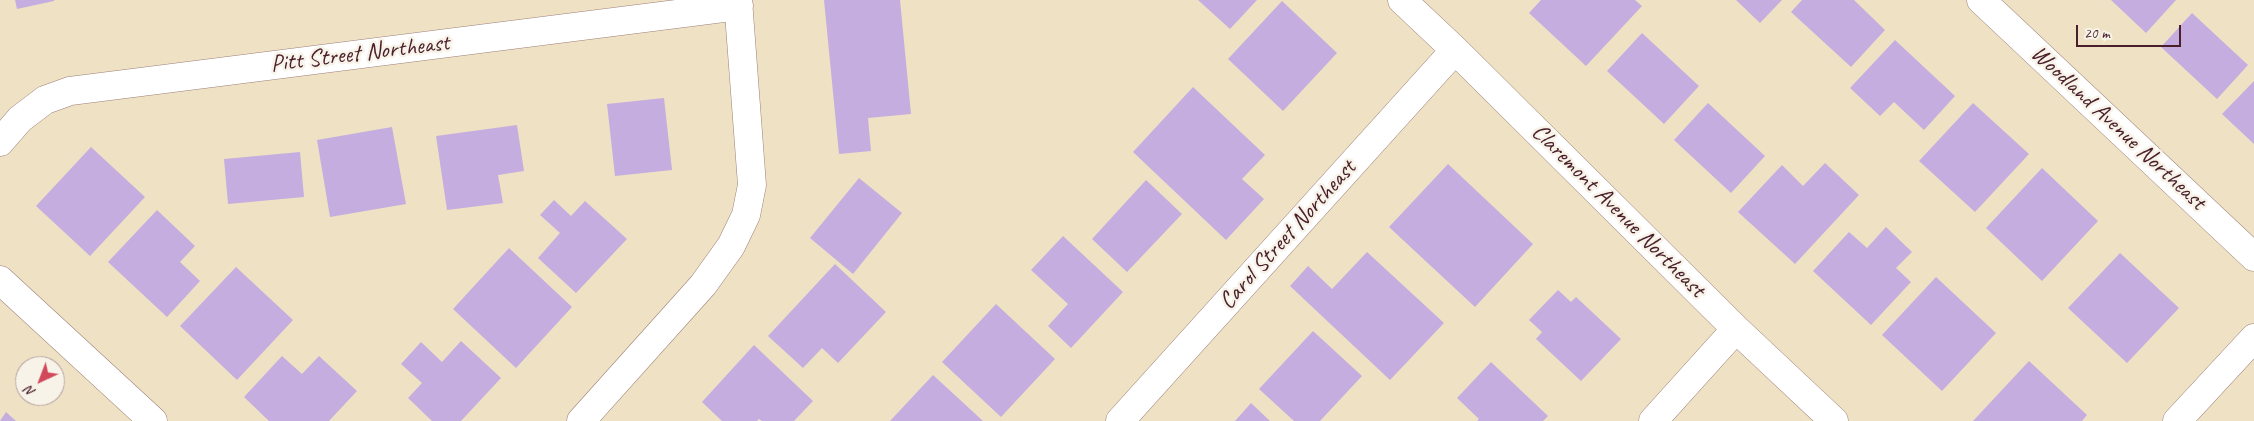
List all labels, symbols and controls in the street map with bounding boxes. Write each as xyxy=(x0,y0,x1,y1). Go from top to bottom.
scale bar xyxy=(2079,15,2184,47)
text: 20 m xyxy=(2084,24,2110,43)
street label: Pitt Street Northeast xyxy=(269,29,451,79)
street label: Woodland Avenue Northeast xyxy=(2025,39,2211,217)
street label: Claremont Avenue Northeast xyxy=(1525,118,1711,304)
street label: Carol Street Northeast xyxy=(1213,154,1363,316)
north arrow xyxy=(15,356,65,406)
text: N xyxy=(21,382,39,401)

